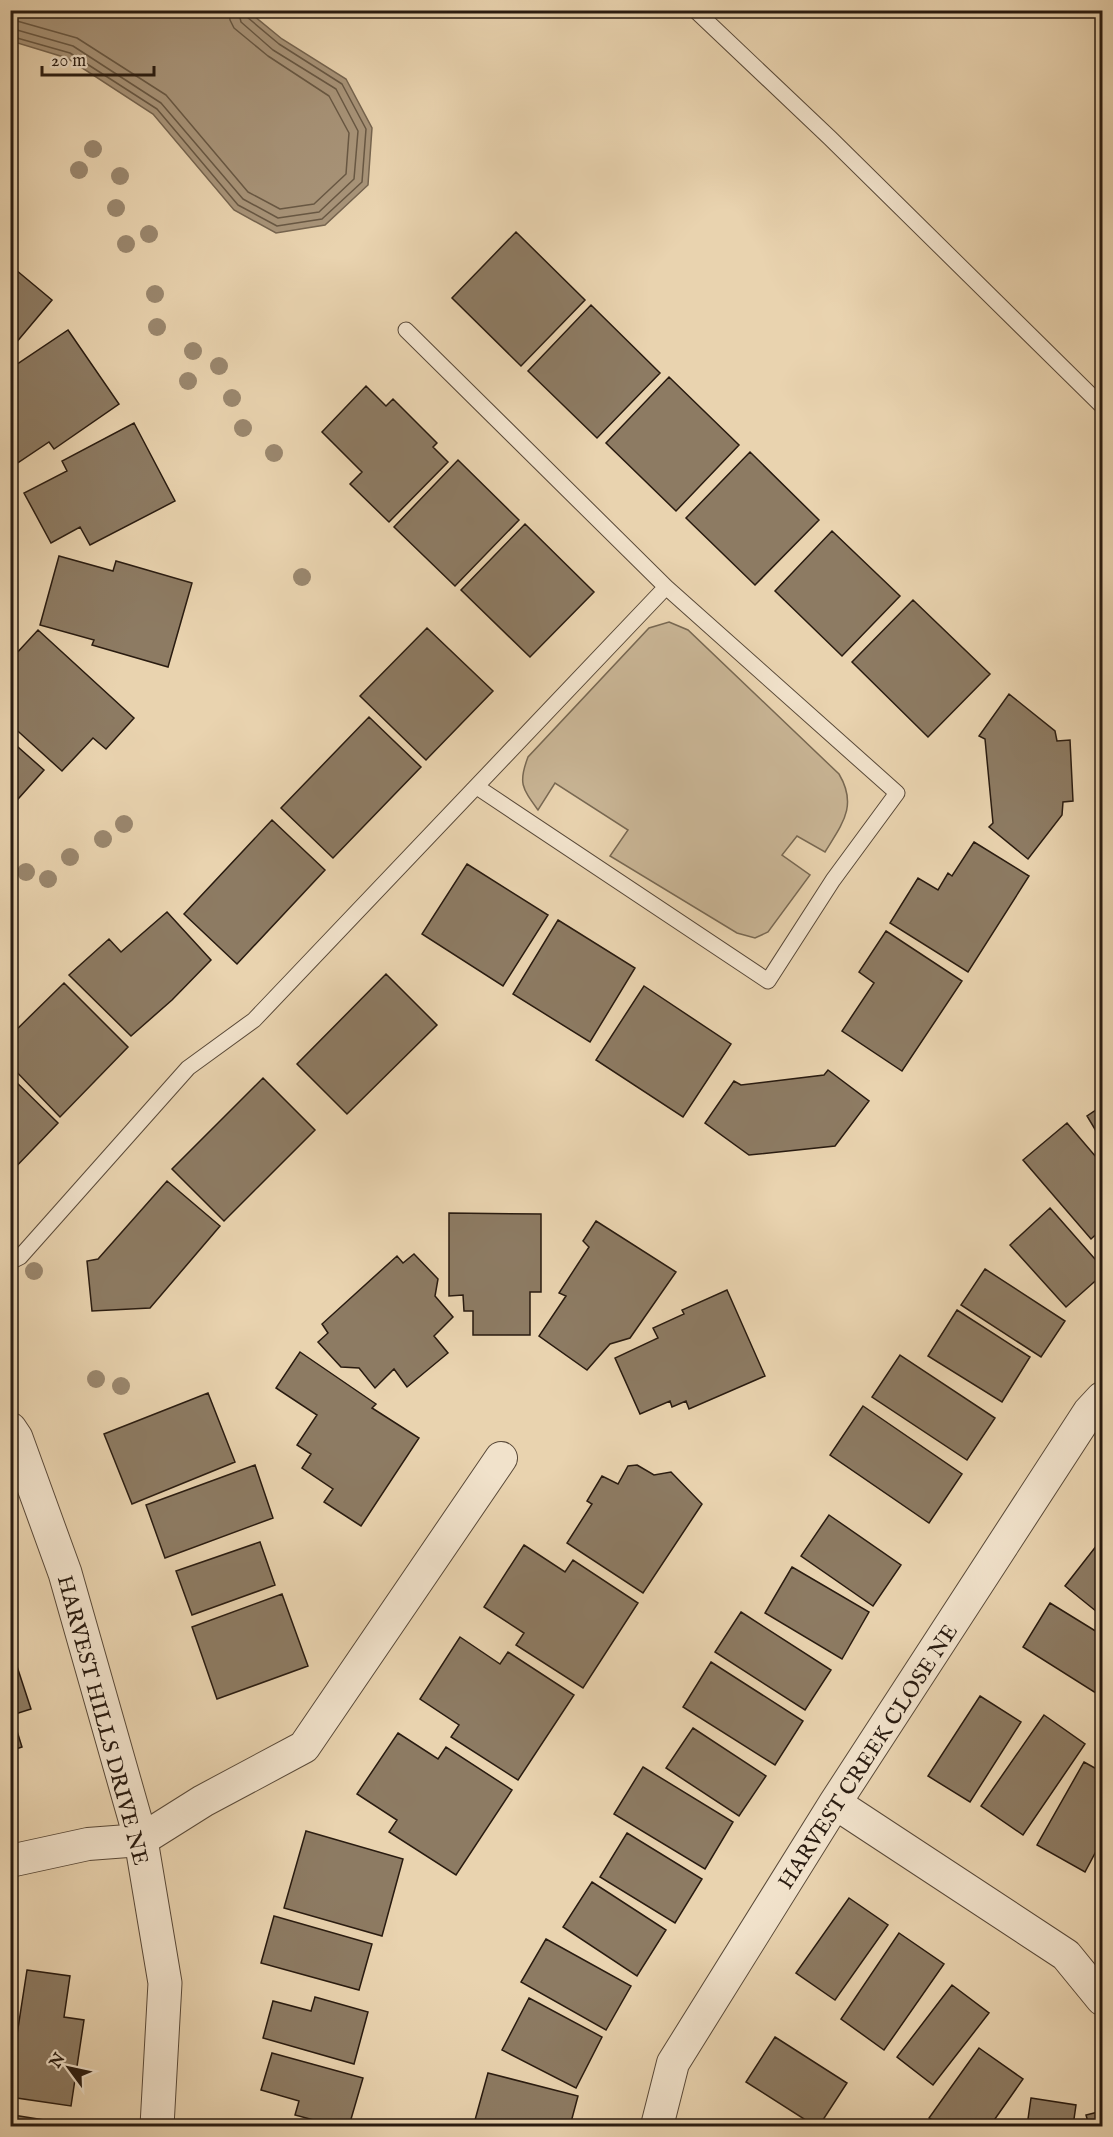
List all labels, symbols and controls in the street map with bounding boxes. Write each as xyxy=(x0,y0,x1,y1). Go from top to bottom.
scale bar xyxy=(42,39,154,77)
text: 20 m xyxy=(51,50,86,73)
street label: HARVEST HILLS DRIVE NE xyxy=(50,1572,154,1869)
street label: HARVEST CREEK CLOSE NE xyxy=(772,1619,965,1895)
north arrow xyxy=(39,2038,99,2098)
text: N xyxy=(45,2050,70,2073)

